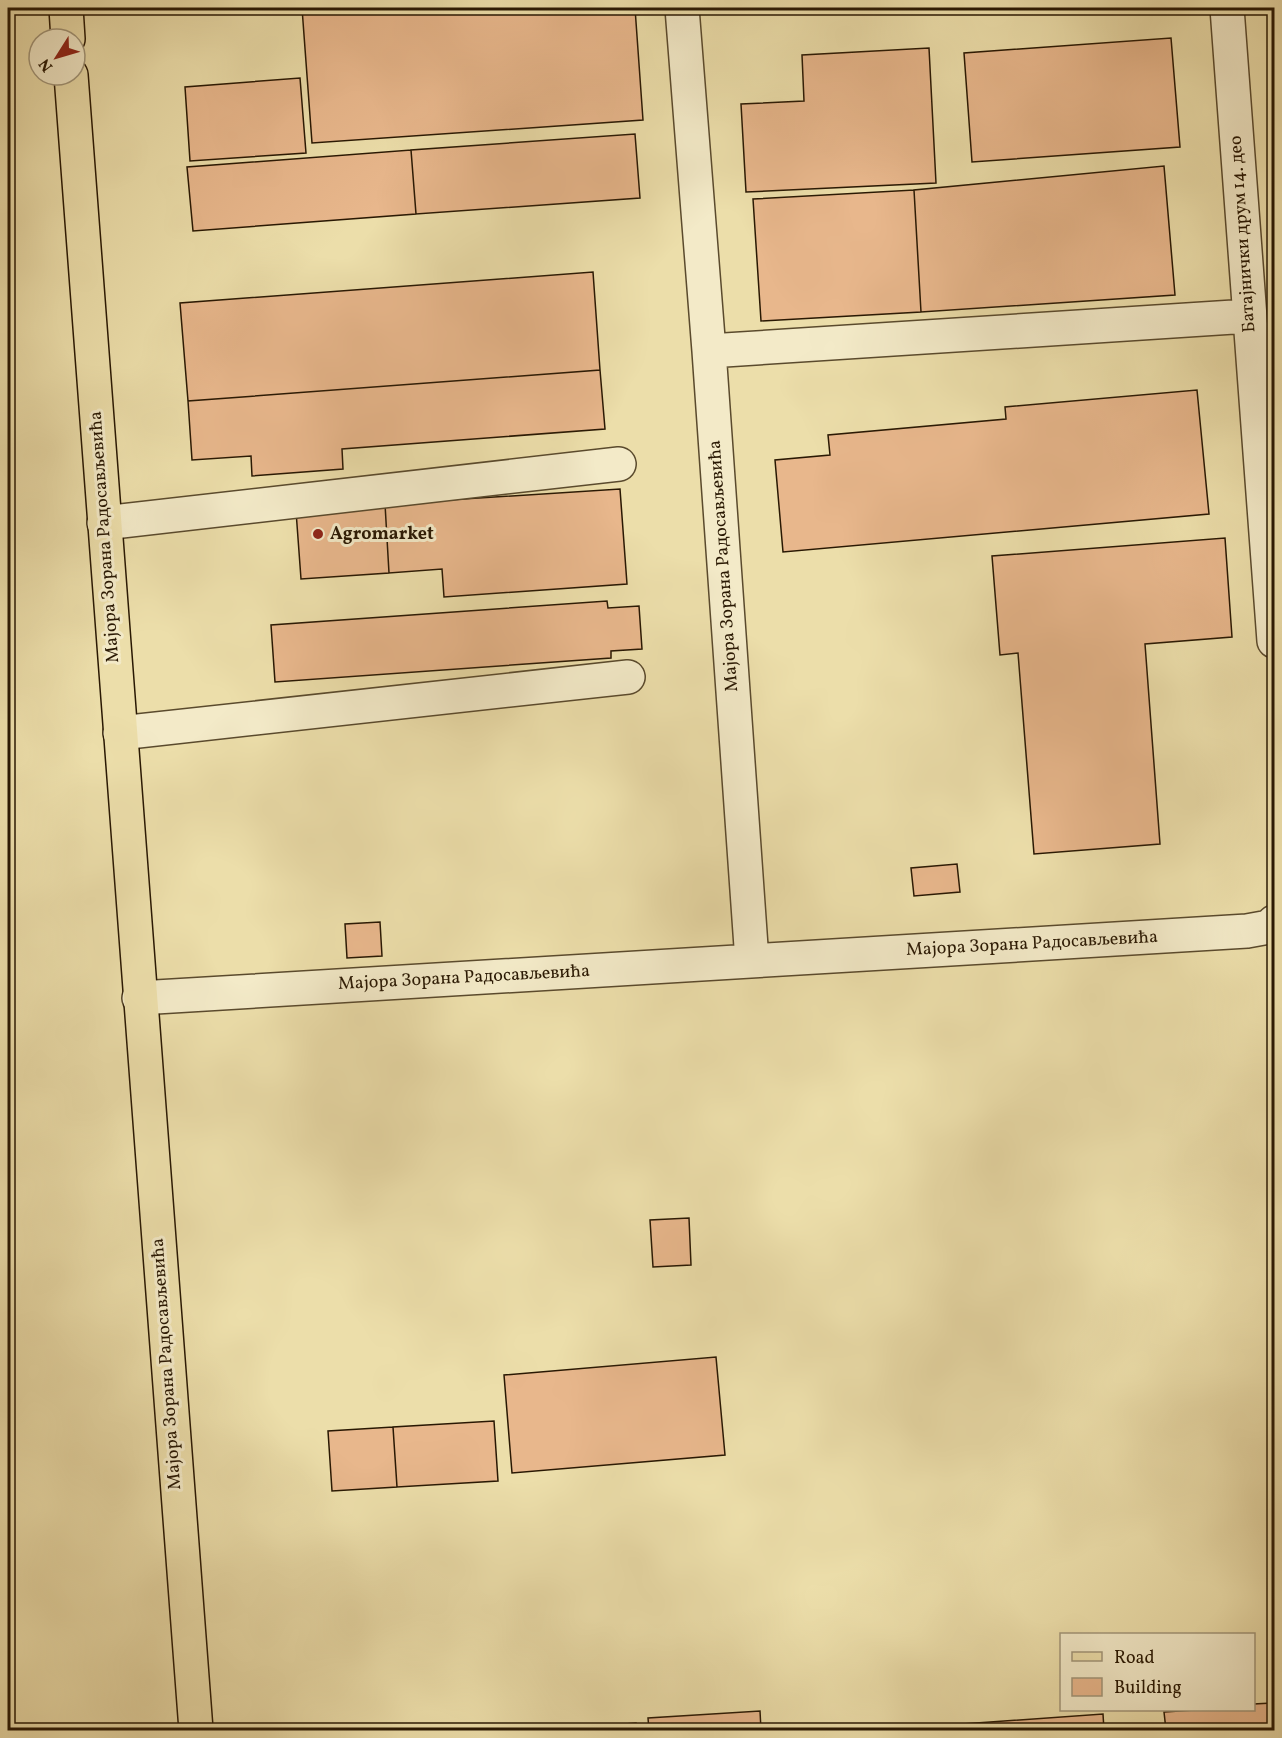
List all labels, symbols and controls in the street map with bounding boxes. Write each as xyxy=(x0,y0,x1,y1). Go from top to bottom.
north arrow xyxy=(27,27,87,87)
text: N xyxy=(34,53,59,76)
street label: Батајнички друм 14. део xyxy=(1224,135,1262,333)
street label: Мајора Зорана Радосављевића xyxy=(84,410,126,664)
street label: Мајора Зорана Радосављевића xyxy=(703,439,745,693)
place label: Agromarket xyxy=(330,522,434,547)
marker: Agromarket xyxy=(311,527,325,541)
street label: Мајора Зорана Радосављевића xyxy=(905,925,1159,963)
street label: Мајора Зорана Радосављевића xyxy=(337,959,591,997)
street label: Мајора Зорана Радосављевића xyxy=(146,1237,188,1491)
legend xyxy=(1060,1633,1255,1711)
text: Road xyxy=(1114,1646,1155,1671)
text: Building xyxy=(1114,1676,1182,1701)

